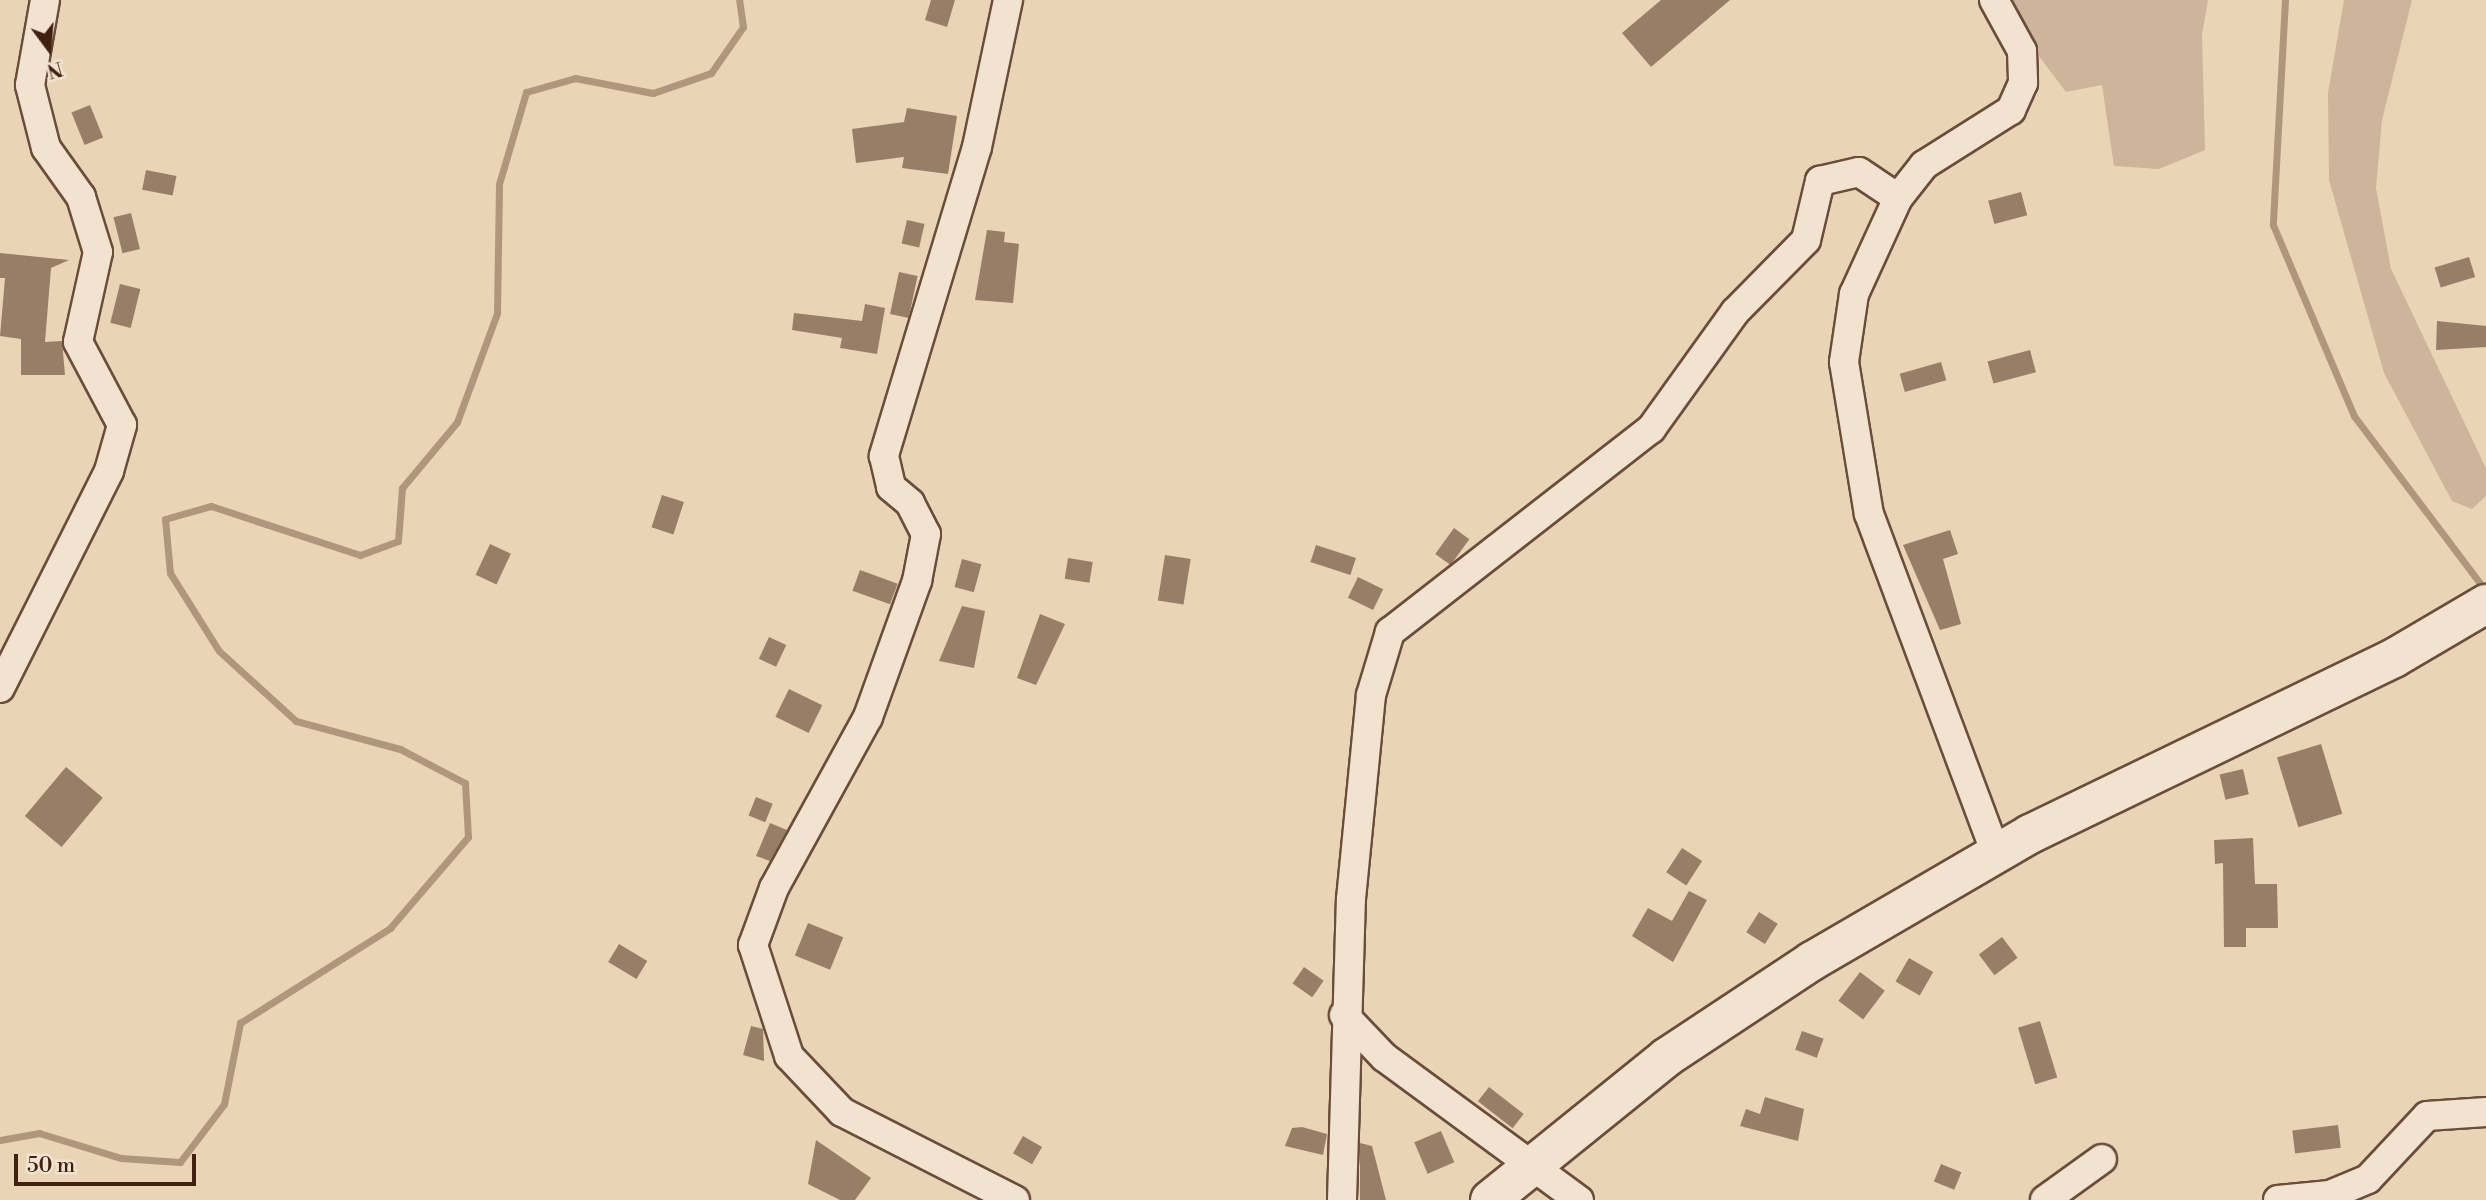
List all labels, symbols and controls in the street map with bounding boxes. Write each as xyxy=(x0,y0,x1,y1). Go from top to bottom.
north arrow xyxy=(14,14,84,84)
text: N xyxy=(44,56,65,83)
scale bar xyxy=(18,1140,200,1184)
text: 50 m xyxy=(27,1153,75,1179)

